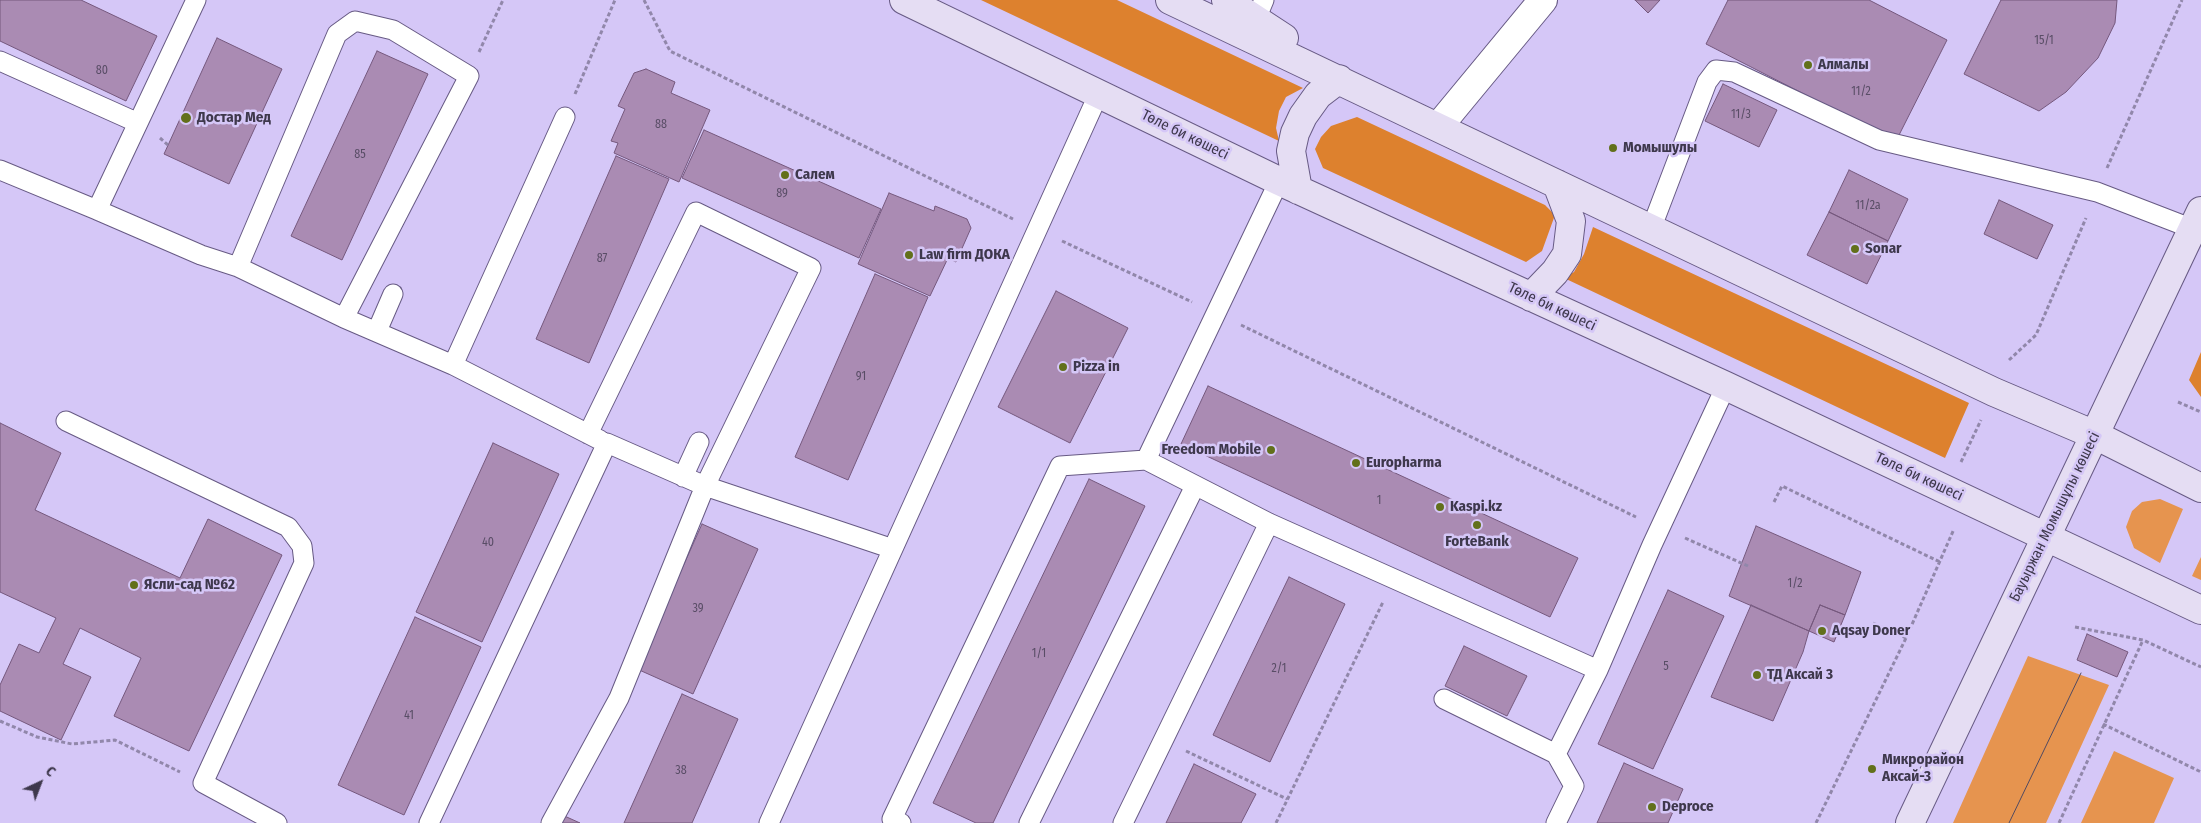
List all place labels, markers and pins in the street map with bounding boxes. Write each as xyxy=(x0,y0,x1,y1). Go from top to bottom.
place label: Алмалы xyxy=(1818,56,1869,74)
marker: Алмалы xyxy=(1802,59,1814,71)
place label: Достар Мед xyxy=(197,109,271,127)
marker: Достар Мед xyxy=(179,111,193,125)
place label: Момышулы xyxy=(1623,139,1697,157)
marker: Момышулы xyxy=(1607,142,1619,154)
place label: Салем xyxy=(795,166,835,184)
marker: Салем xyxy=(779,169,791,181)
place label: Sonar xyxy=(1865,240,1902,258)
marker: Sonar xyxy=(1849,243,1861,255)
place label: Law firm ДОКА xyxy=(919,246,1010,264)
marker: Law firm ДОКА xyxy=(903,249,915,261)
place label: Pizza in xyxy=(1073,358,1120,376)
marker: Pizza in xyxy=(1057,361,1069,373)
place label: Freedom Mobile xyxy=(1161,441,1261,459)
marker: Freedom Mobile xyxy=(1265,444,1277,456)
place label: Europharma xyxy=(1366,454,1442,472)
marker: Europharma xyxy=(1350,457,1362,469)
place label: Kaspi.kz xyxy=(1450,498,1502,516)
marker: Kaspi.kz xyxy=(1434,501,1446,513)
marker: ForteBank xyxy=(1471,519,1483,531)
place label: ForteBank xyxy=(1445,533,1509,551)
place label: Ясли-сад №62 xyxy=(144,576,235,594)
marker: Ясли-сад №62 xyxy=(128,579,140,591)
place label: Aqsay Doner xyxy=(1832,622,1910,640)
marker: Aqsay Doner xyxy=(1816,625,1828,637)
place label: ТД Аксай 3 xyxy=(1767,666,1833,684)
marker: ТД Аксай 3 xyxy=(1751,669,1763,681)
place label: Микрорайон Аксай-3 xyxy=(1882,751,1964,786)
marker: Микрорайон Аксай-3 xyxy=(1866,763,1878,775)
place label: Deproce xyxy=(1662,798,1714,816)
marker: Deproce xyxy=(1646,801,1658,813)

